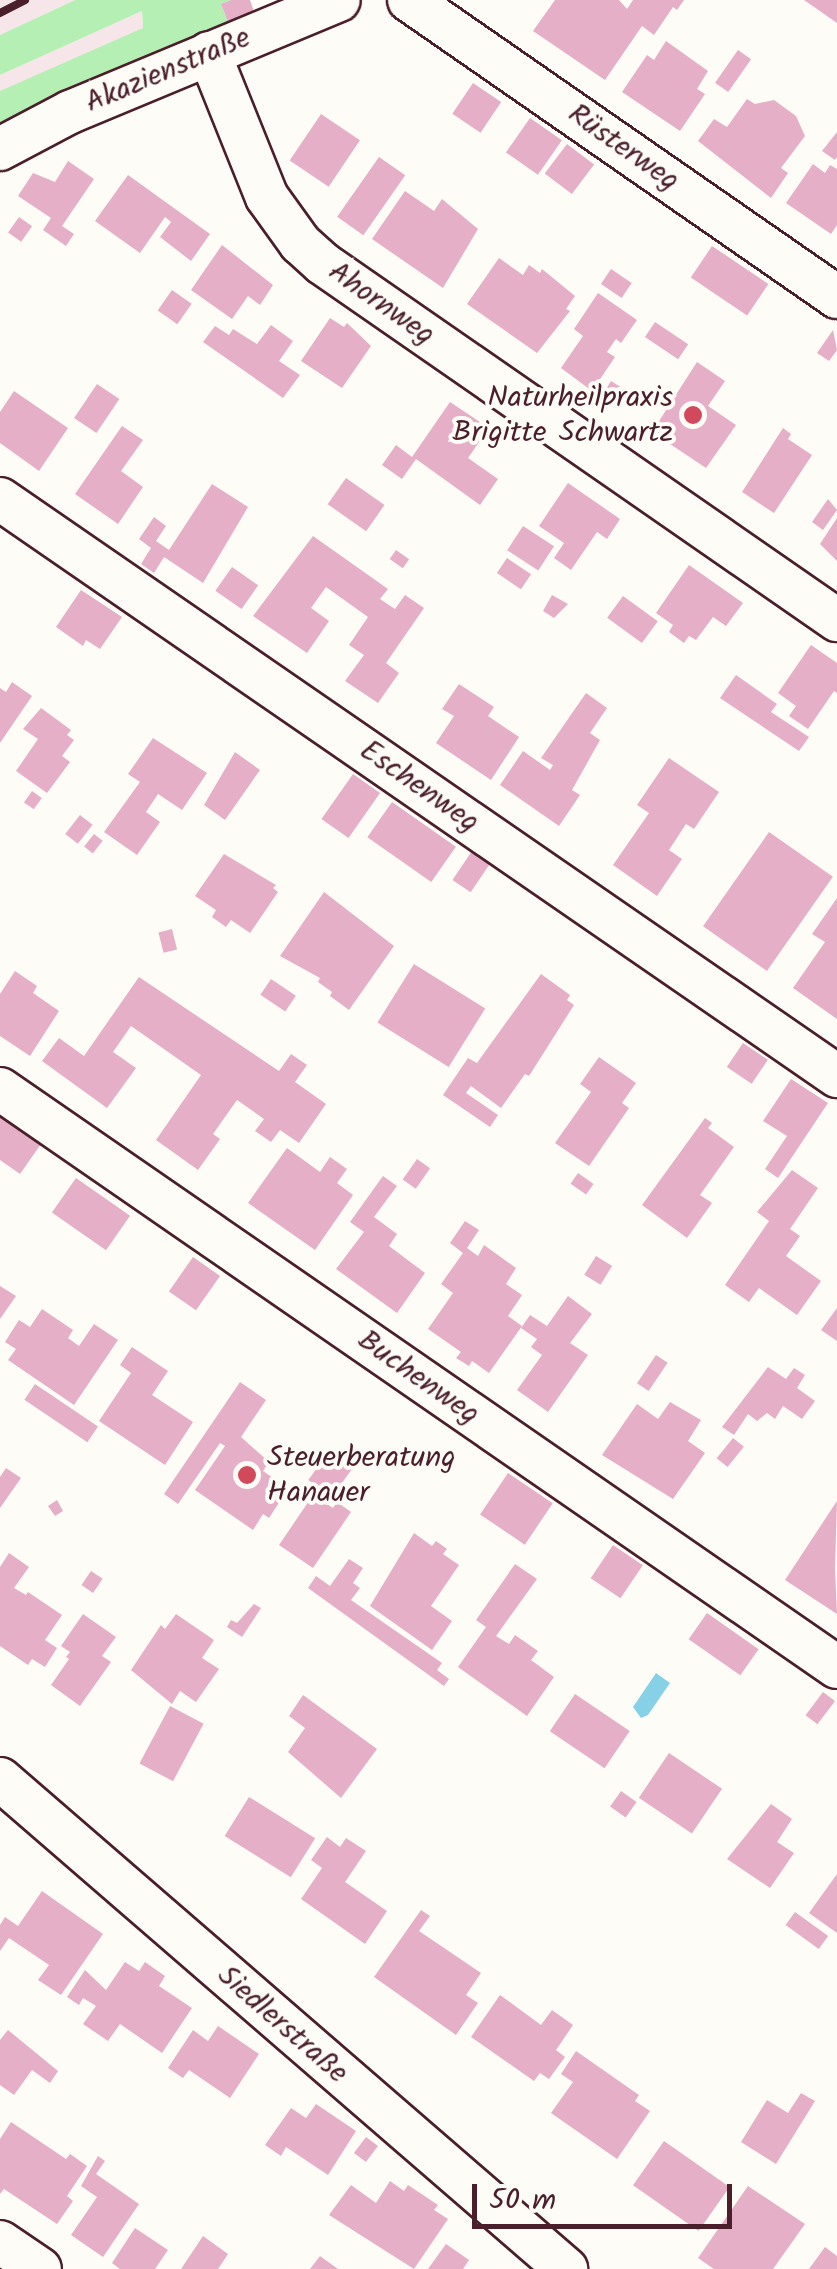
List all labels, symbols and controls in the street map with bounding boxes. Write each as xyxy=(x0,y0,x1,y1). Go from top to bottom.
street label: Akazienstraße xyxy=(80,20,256,122)
street label: Rüsterweg xyxy=(560,97,686,199)
street label: Ahornweg xyxy=(321,254,441,354)
place label: Naturheilpraxis Brigitte Schwartz xyxy=(452,380,673,450)
marker: Naturheilpraxis Brigitte Schwartz xyxy=(682,404,704,426)
street label: Eschenweg xyxy=(352,733,486,841)
street label: Buchenweg xyxy=(350,1323,486,1433)
place label: Steuerberatung Hanauer xyxy=(267,1440,455,1510)
marker: Steuerberatung Hanauer xyxy=(236,1464,258,1486)
street label: Siedlerstraße xyxy=(209,1958,355,2092)
scale bar xyxy=(477,2164,737,2226)
text: 50 m xyxy=(489,2177,556,2225)

